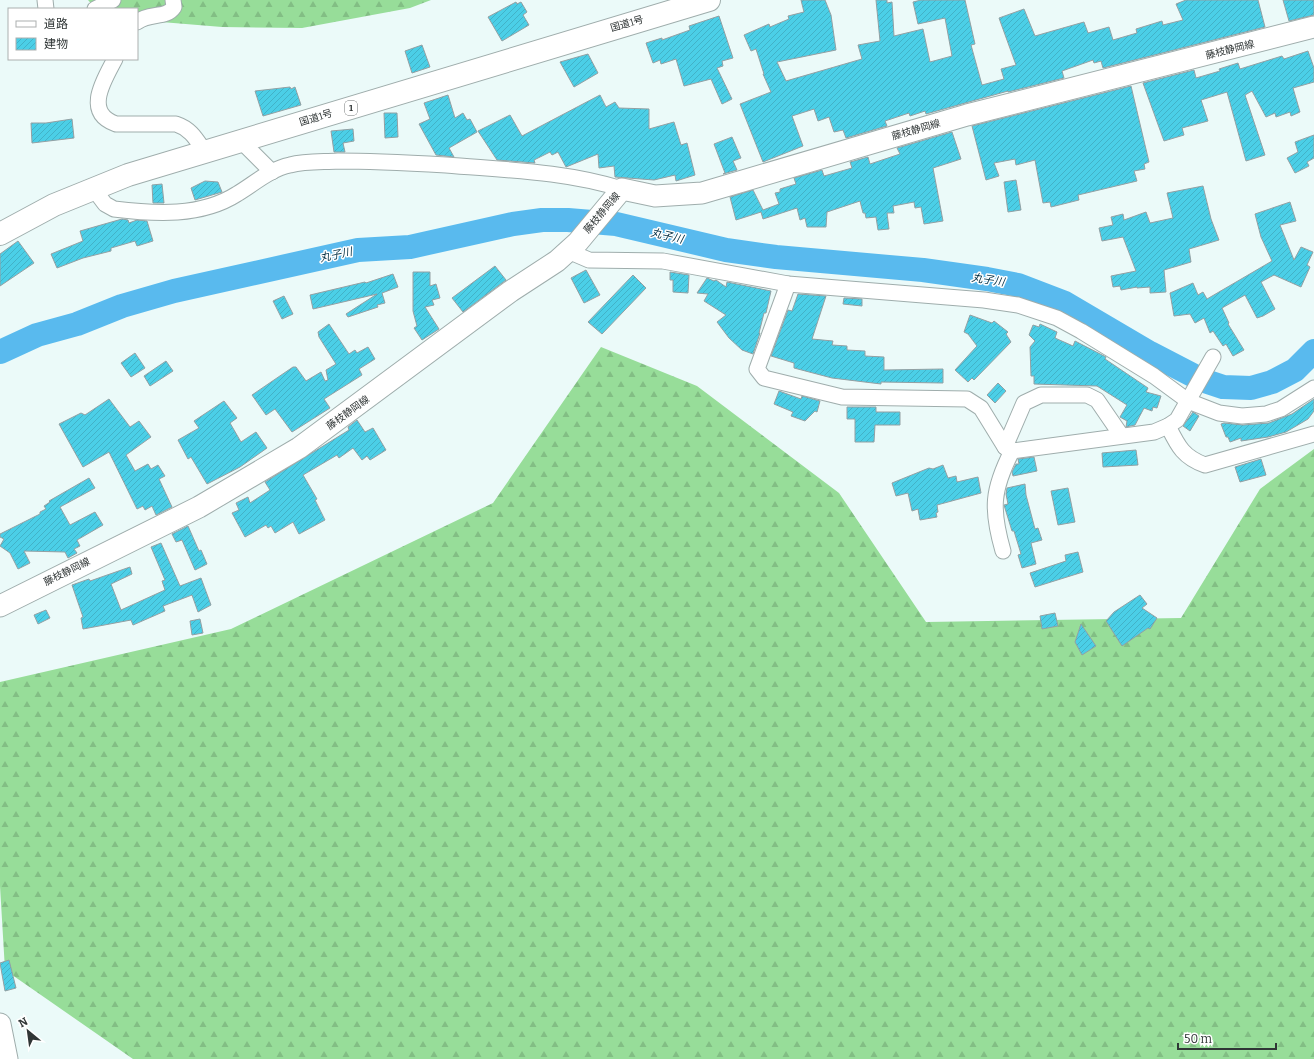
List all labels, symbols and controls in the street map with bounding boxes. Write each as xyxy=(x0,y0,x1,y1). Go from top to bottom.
legend xyxy=(8,8,138,60)
street label: 国道1号 xyxy=(609,14,645,34)
text: 道路 xyxy=(44,17,68,31)
text: 建物 xyxy=(44,37,68,51)
street label: 藤枝静岡線 xyxy=(1204,38,1256,62)
road number: 1 xyxy=(345,101,357,115)
street label: 国道1号 xyxy=(298,107,334,129)
street label: 藤枝静岡線 xyxy=(890,117,942,143)
street label: 藤枝静岡線 xyxy=(581,190,623,236)
water label: 丸子川 xyxy=(649,226,686,246)
water label: 丸子川 xyxy=(319,245,354,265)
water label: 丸子川 xyxy=(971,271,1006,289)
street label: 藤枝静岡線 xyxy=(324,393,372,433)
street label: 藤枝静岡線 xyxy=(42,556,92,588)
north arrow xyxy=(8,1011,48,1051)
text: N xyxy=(17,1015,31,1030)
scale bar xyxy=(1178,1025,1276,1051)
text: 50 m xyxy=(1184,1032,1213,1046)

